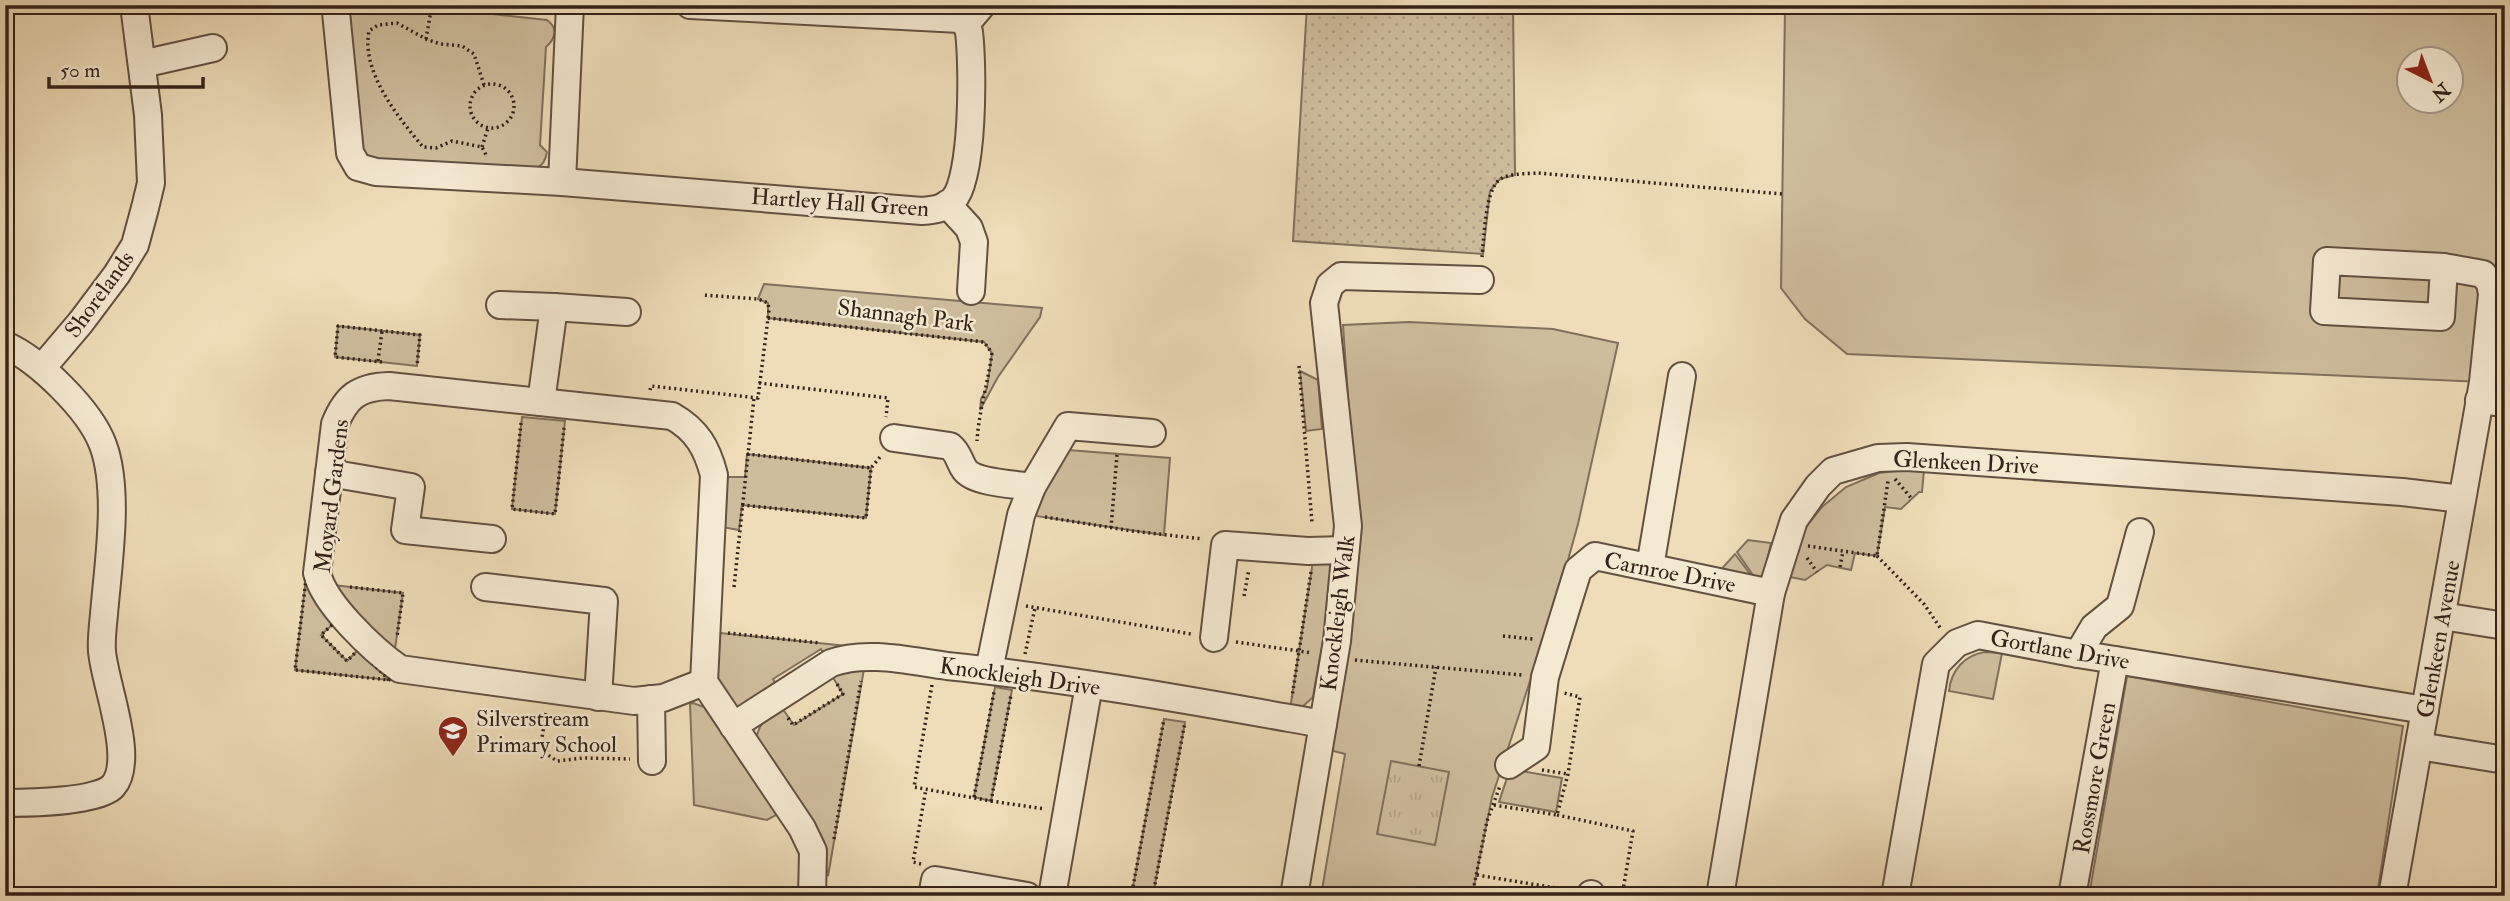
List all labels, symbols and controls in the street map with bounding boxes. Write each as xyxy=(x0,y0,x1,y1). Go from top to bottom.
scale bar xyxy=(49,46,203,90)
north arrow xyxy=(2394,46,2464,116)
text: 50 m xyxy=(60,57,101,84)
text: N xyxy=(2426,77,2456,107)
street label: Hartley Hall Green xyxy=(750,182,930,223)
street label: Shorelands xyxy=(58,245,141,343)
street label: Shannagh Park xyxy=(836,293,976,338)
street label: Moyard Gardens xyxy=(308,417,355,575)
street label: Glenkeen Drive xyxy=(1892,444,2040,481)
street label: Knockleigh Walk xyxy=(1314,534,1361,693)
street label: Carnroe Drive xyxy=(1602,546,1738,600)
street label: Glenkeen Avenue xyxy=(2410,558,2467,720)
street label: Gortlane Drive xyxy=(1988,623,2132,676)
street label: Knockleigh Drive xyxy=(938,651,1102,702)
street label: Rossmore Green xyxy=(2067,700,2122,856)
place label: Silverstream Primary School xyxy=(476,704,617,759)
school or university icon: Silverstream Primary School xyxy=(436,714,470,758)

